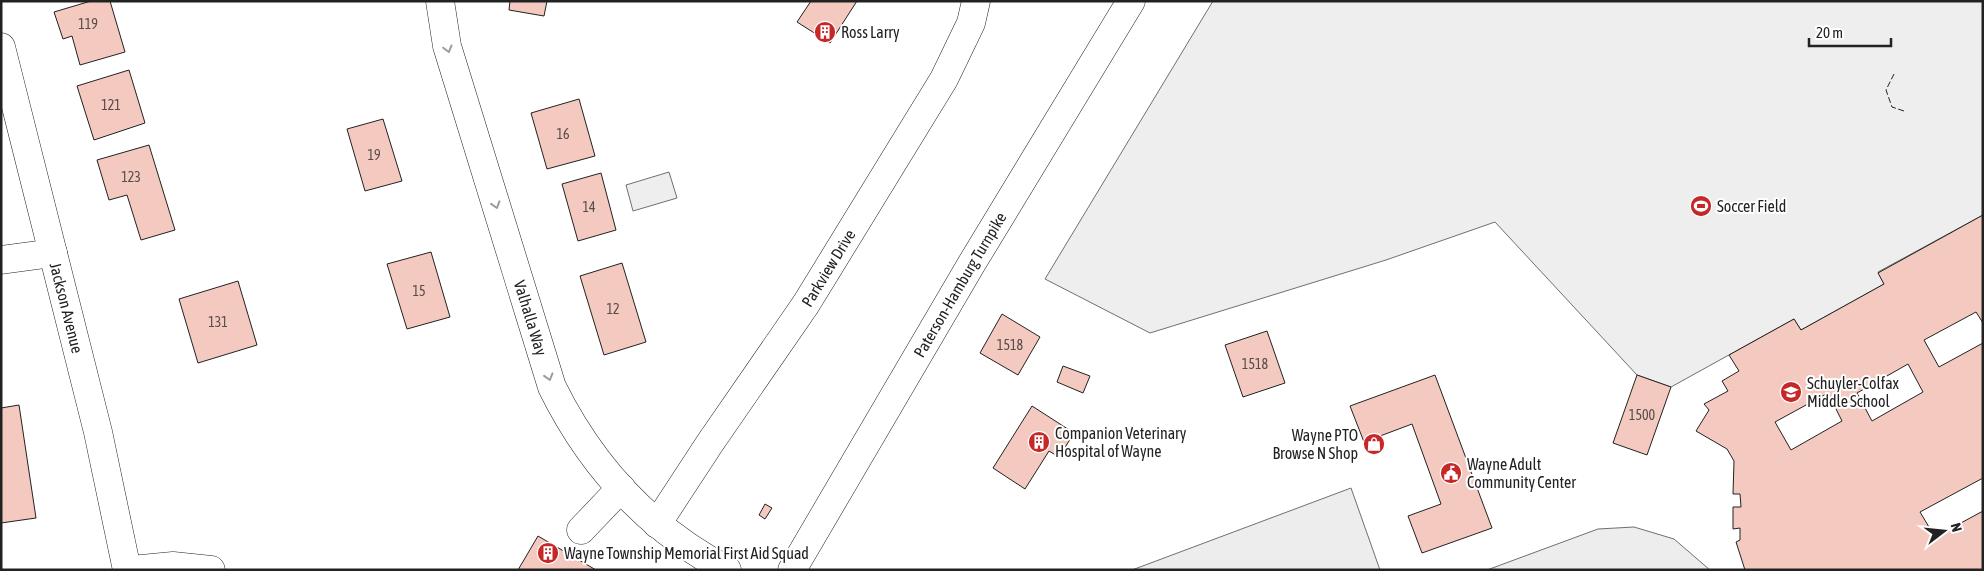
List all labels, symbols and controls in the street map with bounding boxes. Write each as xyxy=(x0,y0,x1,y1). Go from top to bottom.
scale bar xyxy=(1809,15,1892,47)
house number: 119 xyxy=(78,16,98,32)
building icon: Ross Larry xyxy=(813,20,837,44)
place label: Ross Larry xyxy=(841,23,900,42)
text: 20 m xyxy=(1816,24,1843,41)
one-way arrow xyxy=(442,45,453,54)
house number: 121 xyxy=(101,97,121,113)
house number: 16 xyxy=(556,126,570,142)
house number: 19 xyxy=(367,147,381,163)
house number: 123 xyxy=(121,169,141,185)
sports icon: Soccer Field xyxy=(1689,194,1713,218)
place label: Soccer Field xyxy=(1717,197,1786,215)
house number: 14 xyxy=(582,199,596,215)
one-way arrow xyxy=(490,200,500,208)
street label: Paterson-Hamburg Turnpike xyxy=(910,209,1010,360)
street label: Parkview Drive xyxy=(798,226,859,310)
street label: Jackson Avenue xyxy=(47,261,87,355)
street label: Valhalla Way xyxy=(511,278,551,358)
house number: 15 xyxy=(412,283,426,299)
house number: 12 xyxy=(606,301,620,317)
house number: 131 xyxy=(208,314,228,330)
house number: 1518 xyxy=(997,337,1024,353)
house number: 1518 xyxy=(1242,356,1269,372)
one-way arrow xyxy=(543,372,553,380)
place label: Schuyler-Colfax Middle School xyxy=(1807,374,1900,410)
school or university icon: Schuyler-Colfax Middle School xyxy=(1779,380,1803,404)
house number: 1500 xyxy=(1629,407,1656,423)
place label: Companion Veterinary Hospital of Wayne xyxy=(1055,424,1187,461)
place label: Wayne PTO Browse N Shop xyxy=(1272,426,1358,463)
building icon: Companion Veterinary Hospital of Wayne xyxy=(1027,430,1051,454)
shop icon: Wayne PTO Browse N Shop xyxy=(1362,432,1386,456)
place label: Wayne Adult Community Center xyxy=(1467,455,1576,492)
public building icon: Wayne Adult Community Center xyxy=(1439,461,1463,485)
north arrow xyxy=(1919,506,1969,556)
text: N xyxy=(1948,521,1965,534)
building icon: Wayne Township Memorial First Aid Squad xyxy=(536,541,560,565)
place label: Wayne Township Memorial First Aid Squad xyxy=(564,544,809,563)

